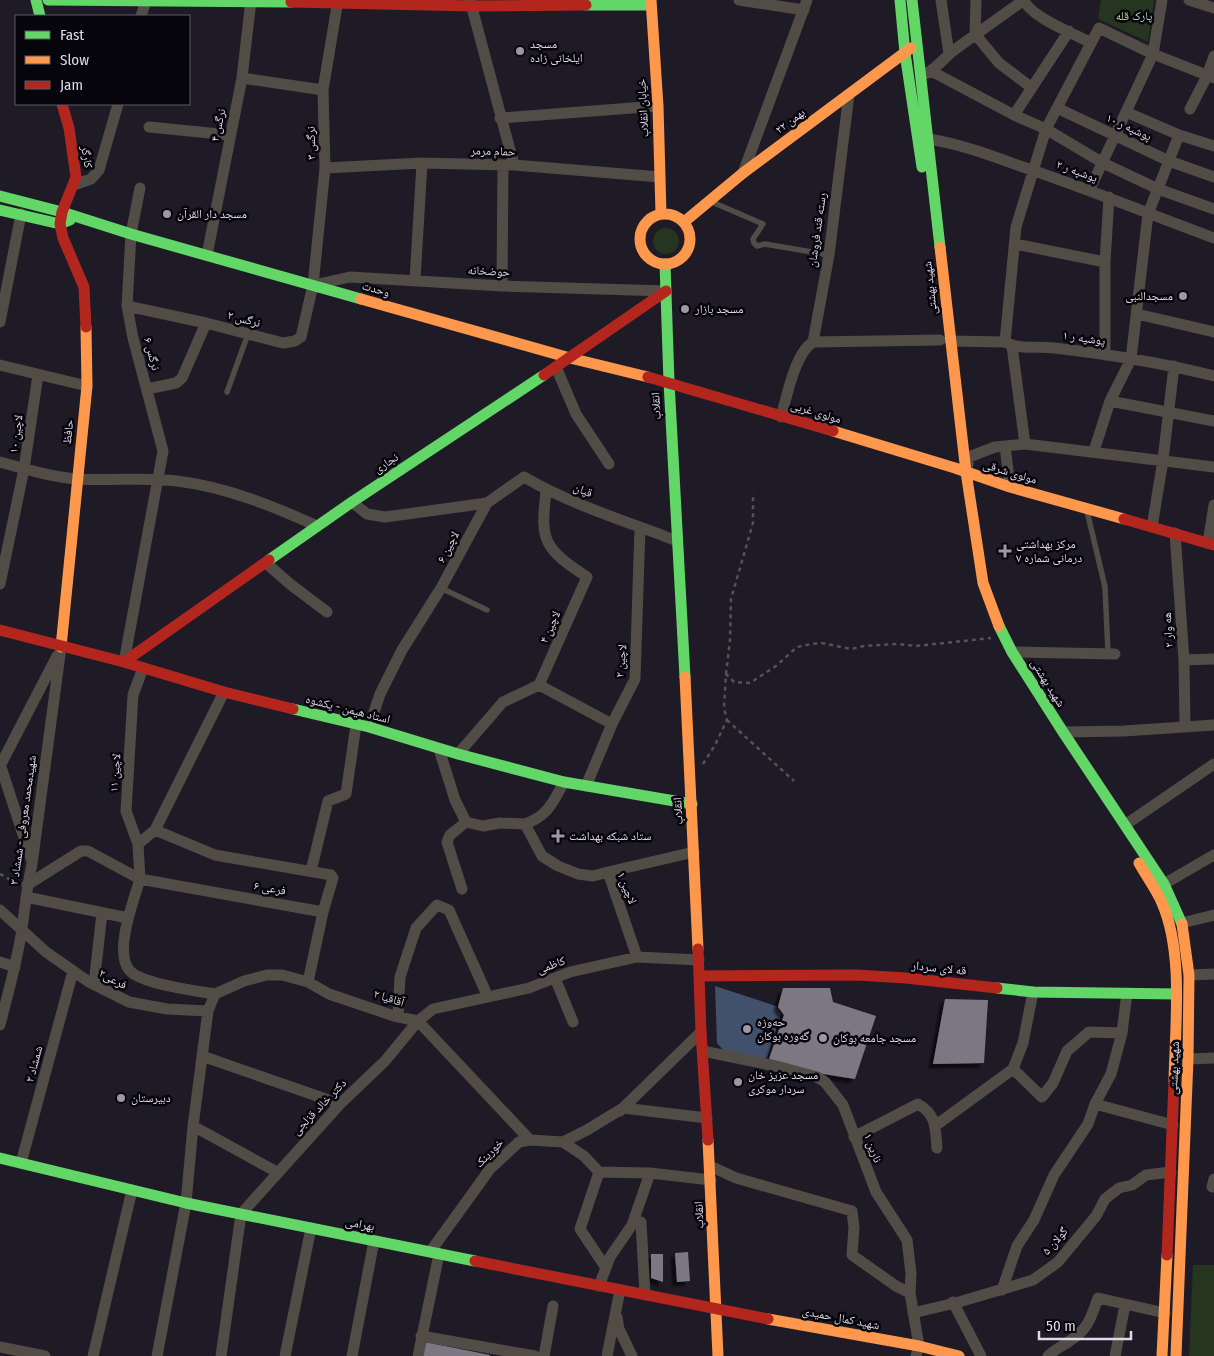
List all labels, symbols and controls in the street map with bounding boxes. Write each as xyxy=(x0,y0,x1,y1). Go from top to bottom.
park label: پارک قله xyxy=(1116,9,1153,23)
legend xyxy=(15,15,190,105)
text: Fast xyxy=(60,26,84,44)
place label: مسجد ایلخانی زاده xyxy=(530,37,583,65)
marker: مسجد ایلخانی زاده xyxy=(514,45,526,57)
text: Slow xyxy=(60,51,89,69)
text: Jam xyxy=(60,76,83,94)
street label: خیابان انقلاب xyxy=(634,78,652,138)
street label: ۲۲ بهمن xyxy=(772,105,808,137)
street label: نرگس ۴ xyxy=(208,107,228,143)
street label: پوشپه ر ۱۰ xyxy=(1104,110,1154,144)
street label: نرگس ۳ xyxy=(304,126,318,160)
street label: حمام مرمر xyxy=(469,143,516,160)
street label: کارگر xyxy=(78,144,96,169)
street label: پوشپه ر ۲ xyxy=(1054,157,1100,185)
street label: رسته قند فروشان xyxy=(805,191,829,268)
place label: مسجد دار القرآن xyxy=(177,207,247,221)
marker: مسجد دار القرآن xyxy=(161,208,173,220)
street label: شهید بهشتی xyxy=(920,260,940,315)
street label: حوضخانه xyxy=(467,263,511,279)
street label: وحدت xyxy=(361,278,391,300)
place label: مسجدالنبی xyxy=(1125,289,1173,303)
marker: مسجدالنبی xyxy=(1177,290,1189,302)
place label: مسجد بازار xyxy=(694,302,743,316)
marker: مسجد بازار xyxy=(679,303,691,315)
street label: نرگس ۲ xyxy=(226,308,262,330)
street label: ۱ پوشپه ر xyxy=(1062,328,1107,348)
street label: نرگس ۶ xyxy=(141,336,163,372)
street label: انقلاب xyxy=(648,392,664,420)
street label: مولوی غربی xyxy=(789,398,843,427)
street label: لاچین ۱۰ xyxy=(6,414,26,454)
street label: حافظ xyxy=(60,418,76,445)
street label: نجاری xyxy=(371,450,401,476)
street label: مولوی شرقی xyxy=(981,457,1039,487)
street label: قپان xyxy=(571,480,595,500)
street label: لاچین ۶ xyxy=(434,529,462,565)
place label: مرکز بهداشتی درمانی شماره ۷ xyxy=(1016,537,1082,565)
marker: مرکز بهداشتی درمانی شماره ۷ xyxy=(998,544,1012,558)
street label: لاچین ۴ xyxy=(537,609,563,645)
street label: هه وار ۲ xyxy=(1160,612,1176,648)
street label: لاچین ۲ xyxy=(613,644,630,678)
street label: شهید بهشتی xyxy=(1028,657,1068,710)
street label: استاد هیمن - یکشوه xyxy=(304,692,392,726)
street label: لاچین ۱۱ xyxy=(107,753,124,793)
street label: شهیدمحمد معروفی - شمشاد ۳ xyxy=(7,754,39,886)
street label: انقلاب xyxy=(670,797,686,825)
marker: ستاد شبکه بهداشت xyxy=(551,829,565,843)
place label: ستاد شبکه بهداشت xyxy=(569,829,651,843)
street label: لاچین ۱ xyxy=(614,870,640,906)
street label: فرعی ۶ xyxy=(253,878,287,898)
street label: کاظمی xyxy=(535,953,567,977)
street label: قه لای سردار xyxy=(910,958,967,978)
street label: فرعی۲ xyxy=(97,966,129,992)
street label: آقاقیا ۲ xyxy=(372,986,407,1010)
place label: حه‌وزه گه‌وره بوکان xyxy=(757,1015,809,1043)
marker: حه‌وزه گه‌وره بوکان xyxy=(741,1023,753,1035)
place label: مسجد جامعه بوکان xyxy=(833,1031,916,1045)
marker: مسجد جامعه بوکان xyxy=(817,1032,829,1044)
street label: شهید بهشتی xyxy=(1166,1041,1182,1095)
street label: شمشاد ۲ xyxy=(22,1044,46,1084)
place label: مسجد عزیز خان سردار موکری xyxy=(748,1068,818,1096)
street label: دکتر خالد قزلجی xyxy=(289,1076,349,1138)
marker: مسجد عزیز خان سردار موکری xyxy=(732,1076,744,1088)
place label: دبیرستان xyxy=(131,1091,171,1105)
marker: دبیرستان xyxy=(115,1092,127,1104)
street label: نارین ۱ xyxy=(861,1131,885,1165)
street label: خورینک xyxy=(472,1135,507,1171)
street label: انقلاب xyxy=(692,1201,707,1229)
street label: بهرامی xyxy=(344,1214,376,1234)
street label: گولان ۵ xyxy=(1039,1224,1071,1258)
street label: شهید کمال حمیدی xyxy=(801,1304,881,1333)
scale bar xyxy=(1039,1308,1132,1340)
text: 50 m xyxy=(1046,1317,1076,1335)

